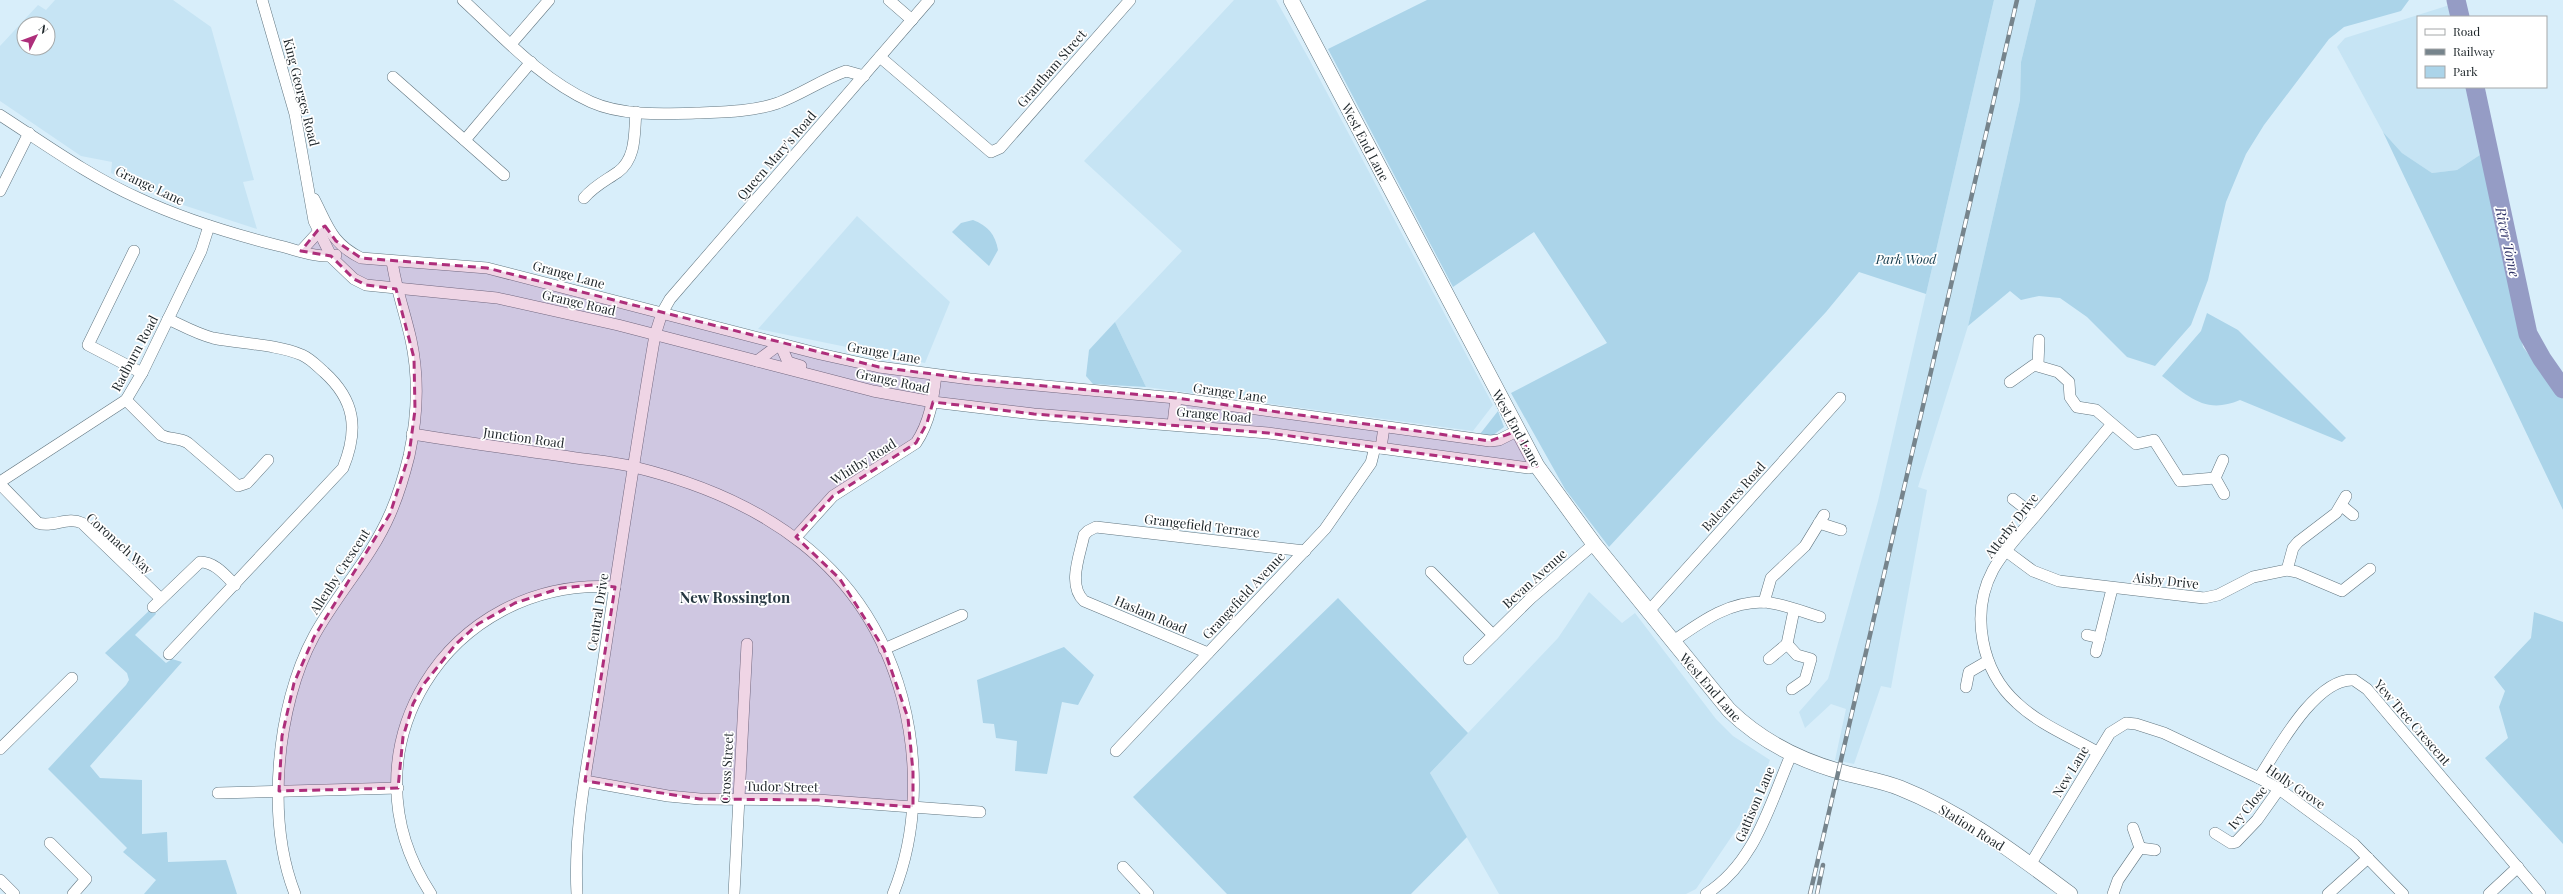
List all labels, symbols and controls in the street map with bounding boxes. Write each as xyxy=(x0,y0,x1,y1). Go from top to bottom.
north arrow xyxy=(16,16,56,56)
legend xyxy=(2417,16,2547,88)
text: N xyxy=(36,21,52,37)
text: Road xyxy=(2453,23,2480,39)
street label: Grantham Street xyxy=(1013,25,1090,110)
street label: King Georges Road xyxy=(280,36,324,148)
text: Railway xyxy=(2453,43,2495,59)
text: Park xyxy=(2453,63,2478,79)
street label: West End Lane xyxy=(1338,99,1394,184)
street label: Queen Mary's Road xyxy=(733,107,820,203)
street label: Grange Lane xyxy=(113,162,188,209)
water label: River Torne xyxy=(2491,204,2525,279)
park label: Park Wood xyxy=(1875,250,1937,267)
street label: Grange Lane xyxy=(531,256,607,292)
street label: Grange Road xyxy=(540,285,618,319)
street label: Radburn Road xyxy=(107,312,161,394)
street label: Grange Lane xyxy=(846,337,922,367)
street label: Grange Road xyxy=(854,364,932,396)
street label: Grange Lane xyxy=(1192,378,1268,406)
street label: West End Lane xyxy=(1488,385,1545,470)
street label: Grange Road xyxy=(1176,402,1253,426)
street label: Junction Road xyxy=(481,423,566,451)
street label: Whitby Road xyxy=(826,434,899,488)
street label: Balcarres Road xyxy=(1697,457,1769,534)
street label: Atterby Drive xyxy=(1980,489,2042,562)
street label: Coronach Way xyxy=(83,509,157,578)
street label: Grangefield Terrace xyxy=(1143,509,1261,541)
street label: Allenby Crescent xyxy=(304,525,373,618)
street label: Bevan Avenue xyxy=(1498,544,1570,611)
street label: Grangefield Avenue xyxy=(1198,547,1288,642)
street label: Aisby Drive xyxy=(2131,568,2200,592)
street label: Central Drive xyxy=(582,571,612,652)
district label: New Rossington xyxy=(680,587,791,607)
street label: Haslam Road xyxy=(1112,591,1190,637)
street label: West End Lane xyxy=(1676,648,1746,725)
street label: Yew Tree Crescent xyxy=(2370,675,2455,769)
street label: Cross Street xyxy=(716,732,736,804)
street label: New Lane xyxy=(2048,742,2092,800)
street label: Holly Grove xyxy=(2263,760,2329,812)
street label: Gattison Lane xyxy=(1730,763,1778,844)
street label: Tudor Street xyxy=(745,777,819,795)
street label: Ivy Close xyxy=(2224,781,2271,832)
street label: Station Road xyxy=(1936,800,2008,854)

